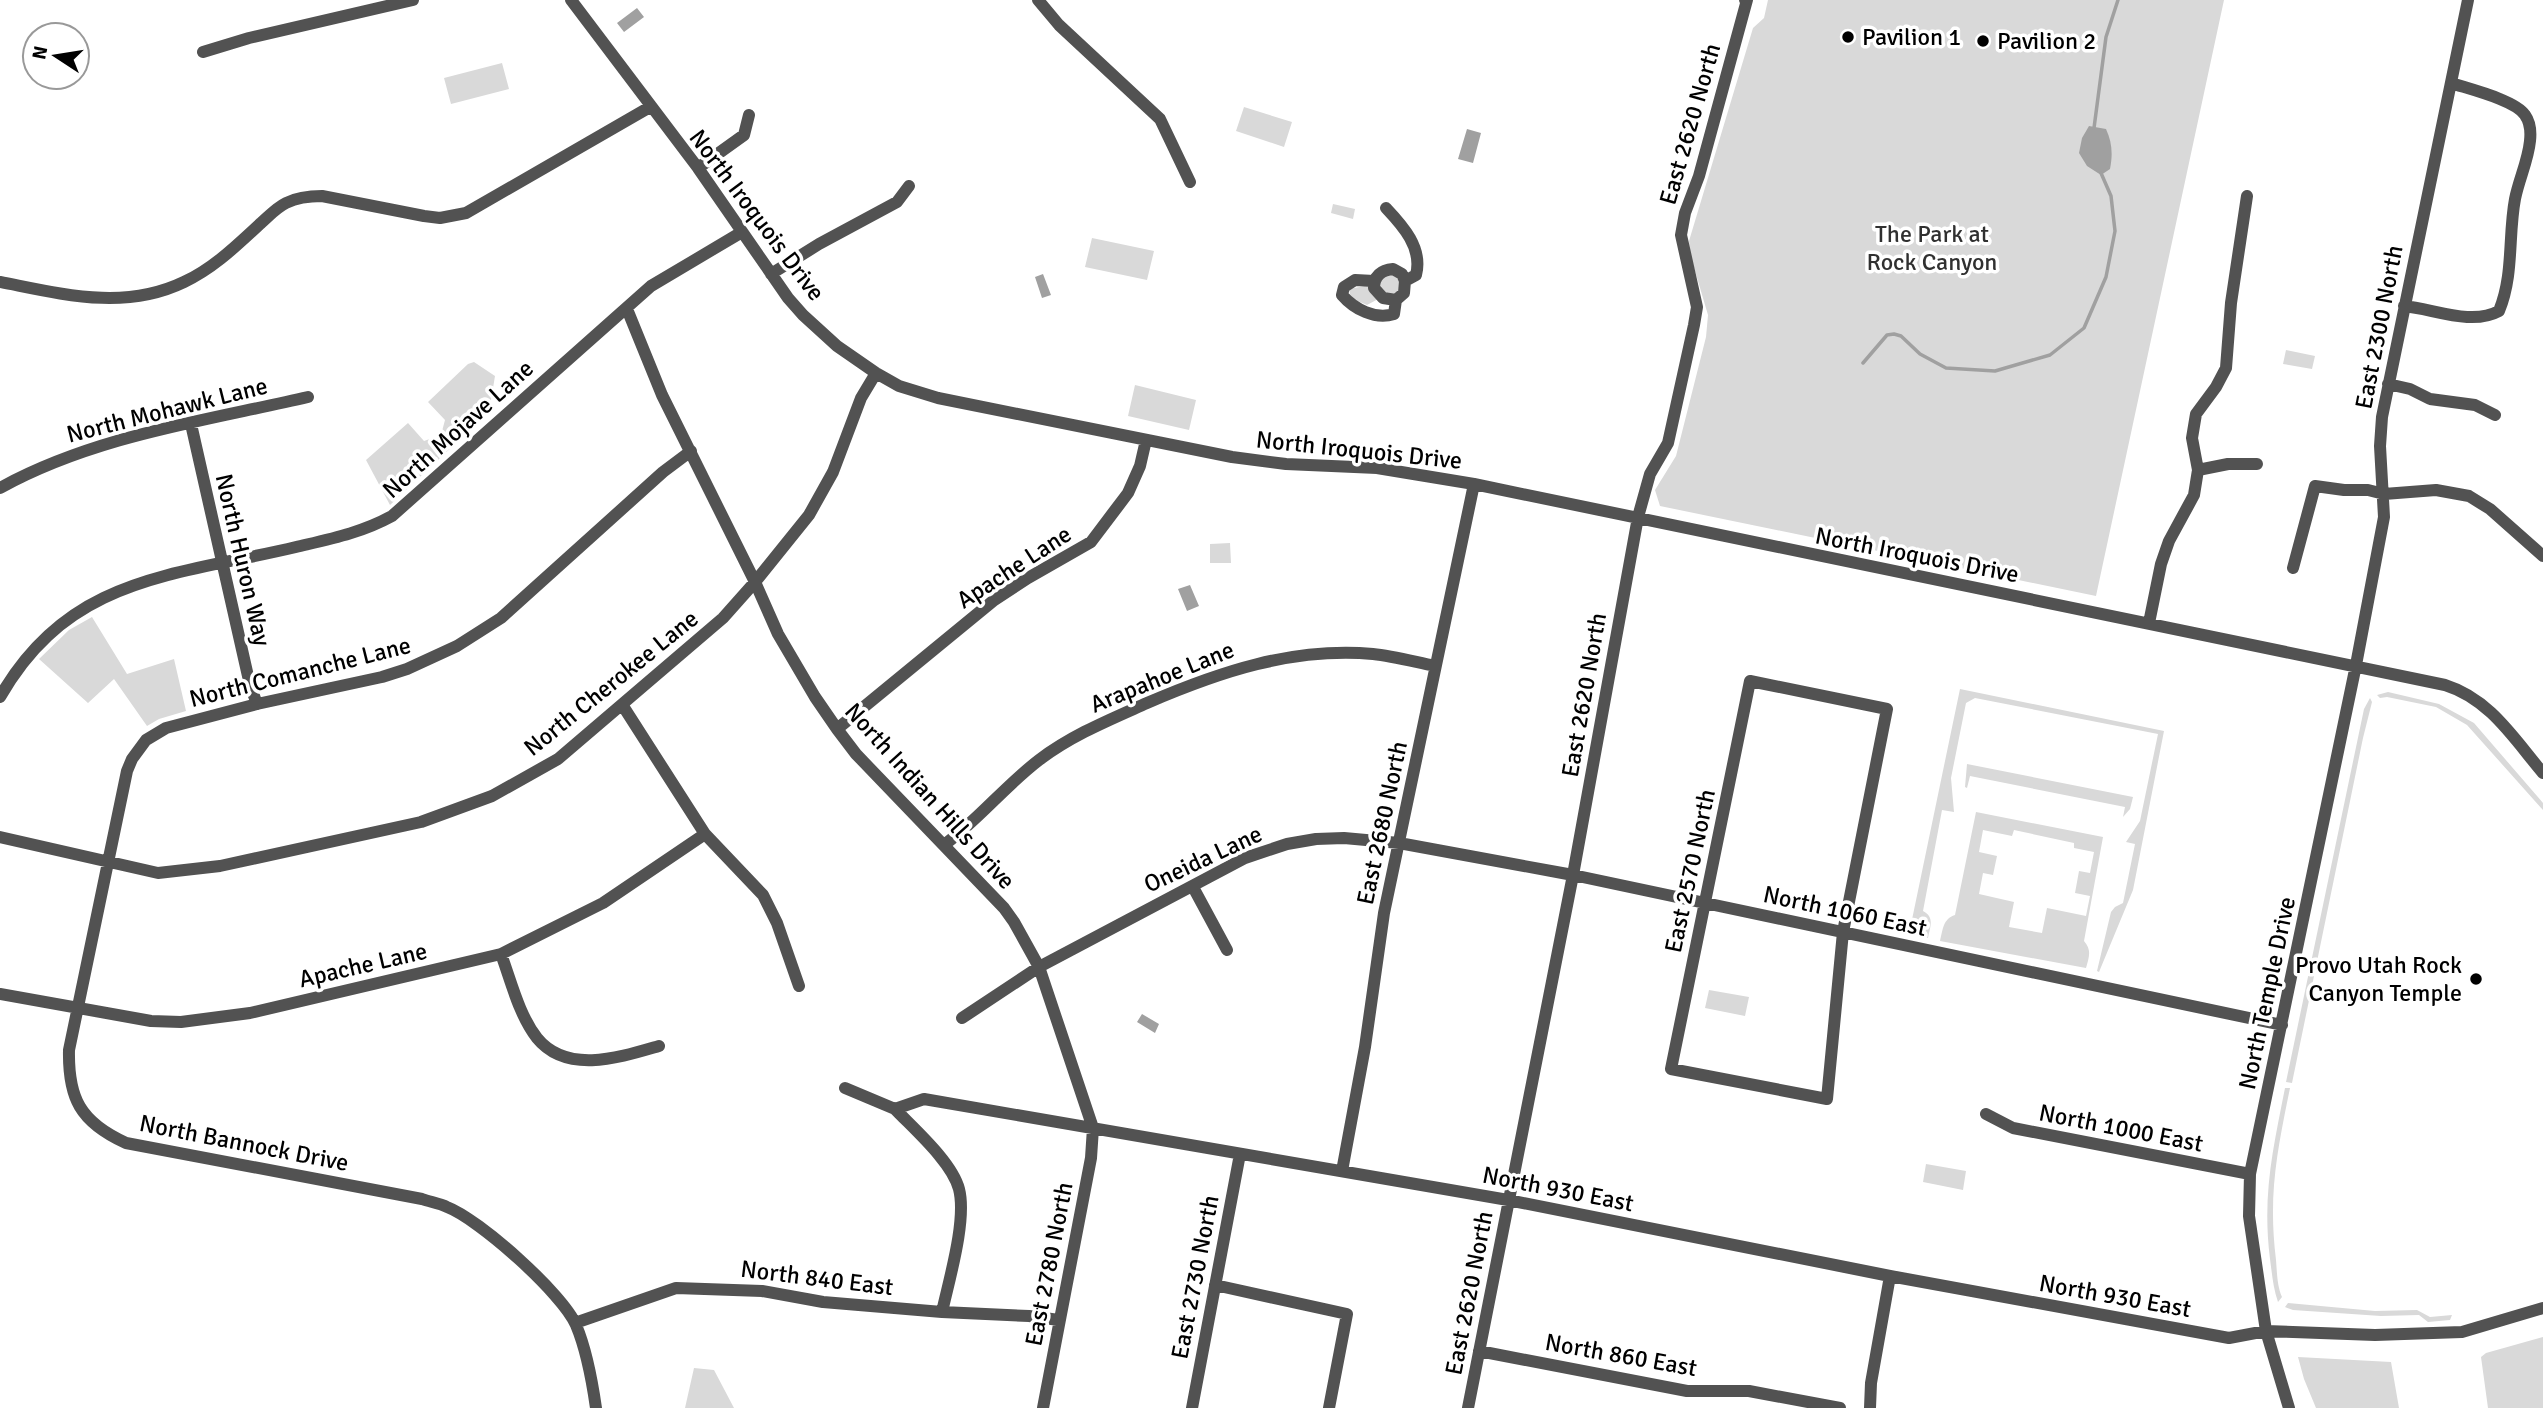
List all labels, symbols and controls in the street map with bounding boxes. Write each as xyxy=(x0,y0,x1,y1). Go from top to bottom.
north arrow xyxy=(21,21,91,91)
place label: Pavilion 1 xyxy=(1862,22,1961,52)
place label: Pavilion 2 xyxy=(1997,26,2096,56)
marker: Pavilion 1 xyxy=(1840,29,1856,45)
marker: Pavilion 2 xyxy=(1975,33,1991,49)
street label: East 2620 North xyxy=(1653,40,1727,208)
text: N xyxy=(27,44,53,62)
street label: North Iroquois Drive xyxy=(683,123,831,307)
park label: The Park at Rock Canyon xyxy=(1867,219,1997,277)
street label: East 2300 North xyxy=(2348,242,2410,412)
street label: North Mojave Lane xyxy=(376,353,540,505)
street label: North Mohawk Lane xyxy=(63,371,271,449)
street label: North Iroquois Drive xyxy=(1255,424,1463,476)
street label: North Huron Way xyxy=(209,471,277,649)
street label: Apache Lane xyxy=(951,519,1077,615)
street label: North Iroquois Drive xyxy=(1813,521,2021,589)
street label: North Cherokee Lane xyxy=(518,603,704,763)
street label: East 2620 North xyxy=(1555,610,1613,780)
street label: North Comanche Lane xyxy=(186,630,414,714)
street label: Arapahoe Lane xyxy=(1086,634,1238,720)
street label: North Indian Hills Drive xyxy=(838,697,1022,895)
street label: East 2680 North xyxy=(1350,738,1414,908)
street label: East 2570 North xyxy=(1658,786,1722,956)
street label: Oneida Lane xyxy=(1139,819,1267,899)
street label: North 1060 East xyxy=(1760,879,1930,943)
street label: North Temple Drive xyxy=(2232,894,2302,1092)
street label: Apache Lane xyxy=(296,936,430,994)
place label: Provo Utah Rock Canyon Temple xyxy=(2295,950,2462,1008)
marker: Provo Utah Rock Canyon Temple xyxy=(2468,971,2484,987)
street label: North 1000 East xyxy=(2036,1097,2206,1159)
street label: North Bannock Drive xyxy=(137,1108,351,1178)
street label: North 930 East xyxy=(1480,1160,1636,1218)
street label: East 2780 North xyxy=(1018,1179,1080,1349)
street label: East 2730 North xyxy=(1164,1192,1226,1362)
street label: East 2620 North xyxy=(1438,1208,1500,1378)
street label: North 840 East xyxy=(739,1254,895,1302)
street label: North 930 East xyxy=(2037,1268,2193,1324)
street label: North 860 East xyxy=(1543,1327,1699,1383)

